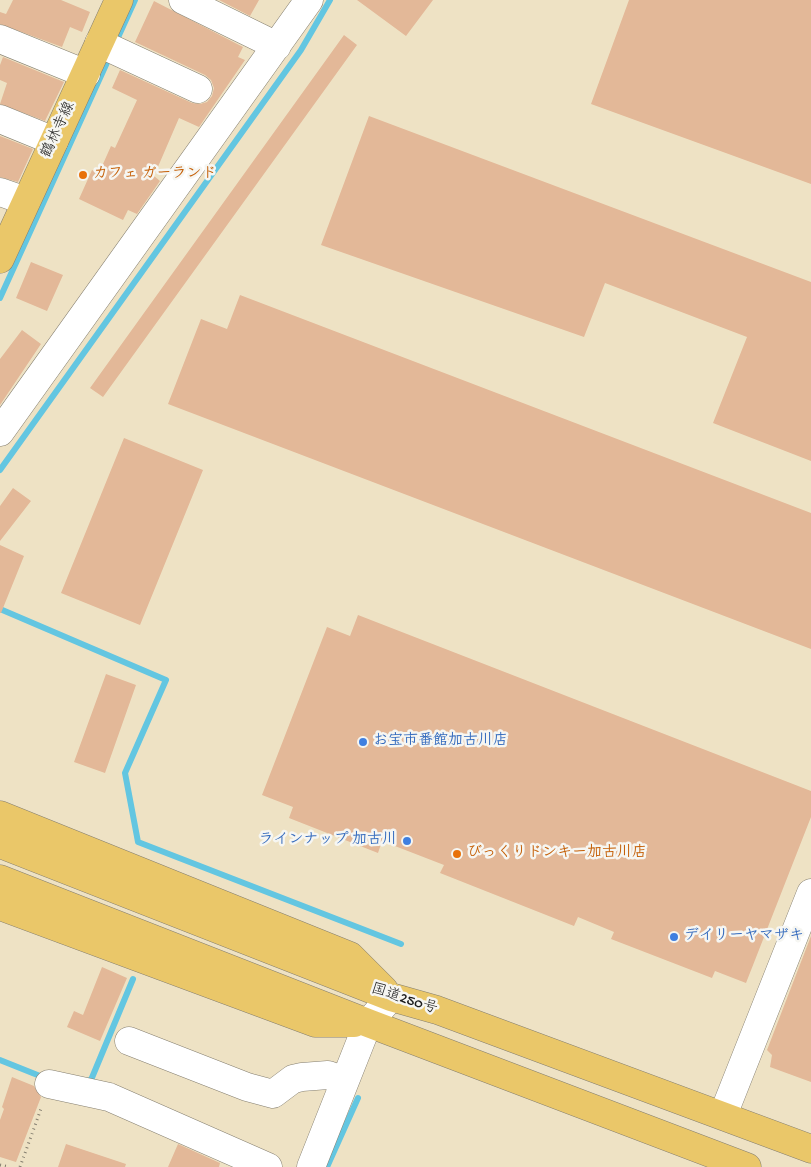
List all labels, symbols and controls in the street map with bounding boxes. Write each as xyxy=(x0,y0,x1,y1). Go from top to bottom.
street label: 鶴林寺線 xyxy=(38,99,80,161)
place label: カフェ ガーランド xyxy=(93,166,217,184)
marker: カフェ ガーランド xyxy=(77,169,89,181)
place label: お宝市番館加古川店 xyxy=(373,733,508,751)
marker: お宝市番館加古川店 xyxy=(357,736,369,748)
place label: ラインナップ 加古川 xyxy=(258,832,397,850)
marker: ラインナップ 加古川 xyxy=(401,835,413,847)
place label: びっくりドンキー加古川店 xyxy=(467,845,647,863)
marker: びっくりドンキー加古川店 xyxy=(451,848,463,860)
place label: デイリーヤマザキ xyxy=(684,928,804,946)
marker: デイリーヤマザキ xyxy=(668,931,680,943)
street label: 国道250号 xyxy=(369,981,439,1019)

